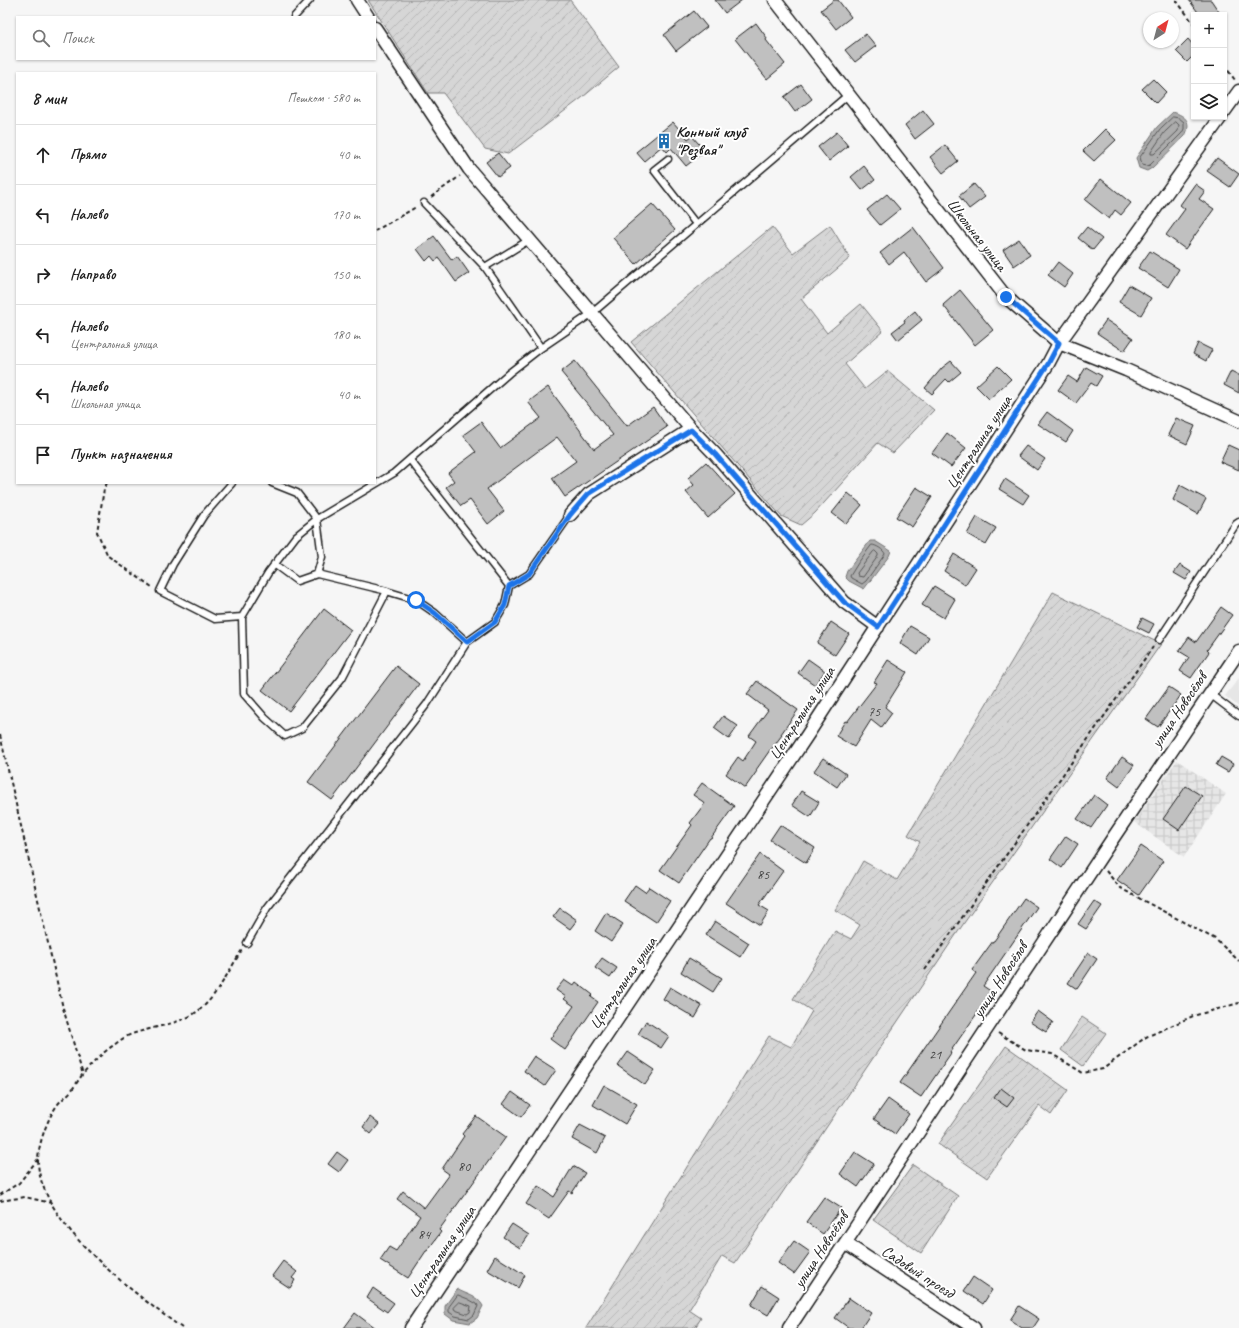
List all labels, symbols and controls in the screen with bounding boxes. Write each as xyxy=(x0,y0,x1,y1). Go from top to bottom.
north arrow xyxy=(1143,12,1179,48)
map controls xyxy=(1191,12,1227,120)
button: + xyxy=(1191,12,1227,48)
search box xyxy=(16,16,376,60)
icon: search xyxy=(30,27,52,49)
text: Поиск xyxy=(62,29,94,48)
button: − xyxy=(1191,48,1227,84)
button: layers xyxy=(1191,84,1227,120)
text: 8 мин xyxy=(32,88,67,109)
text: Пешком · 580 m xyxy=(287,90,360,106)
place label: Конный клуб "Резвая" xyxy=(676,122,749,160)
building icon: Конный клуб "Резвая" xyxy=(655,132,673,150)
icon: ahead xyxy=(32,144,54,166)
text: Прямо xyxy=(70,145,106,164)
text: 40 m xyxy=(338,147,360,163)
street label: Школьная улица xyxy=(943,195,1012,276)
icon: left xyxy=(32,204,54,226)
text: Налево xyxy=(70,205,108,224)
text: 170 m xyxy=(332,207,360,223)
icon: right xyxy=(32,264,54,286)
text: Направо xyxy=(70,265,116,284)
text: 150 m xyxy=(332,267,360,283)
route end xyxy=(997,288,1015,306)
text: Налево xyxy=(70,317,108,336)
icon: left xyxy=(32,324,54,346)
text: 180 m xyxy=(332,327,360,343)
text: Центральная улица xyxy=(70,336,157,352)
text: Налево xyxy=(70,377,108,396)
icon: left xyxy=(32,384,54,406)
text: 40 m xyxy=(338,387,360,403)
street label: Центральная улица xyxy=(941,391,1017,492)
text: Школьная улица xyxy=(70,396,140,412)
icon: arrive xyxy=(32,444,54,466)
text: Пункт назначения xyxy=(70,445,172,464)
route start xyxy=(407,591,425,609)
street label: Центральная улица xyxy=(764,662,840,763)
street label: улица Новосёлов xyxy=(1146,666,1213,752)
house number: 75 xyxy=(868,703,881,720)
house number: 85 xyxy=(757,866,770,883)
street label: Центральная улица xyxy=(585,932,662,1033)
street label: улица Новосёлов xyxy=(968,935,1034,1023)
house number: 21 xyxy=(929,1046,942,1063)
house number: 80 xyxy=(458,1158,472,1175)
street label: Центральная улица xyxy=(404,1201,481,1302)
street label: улица Новосёлов xyxy=(789,1205,855,1293)
house number: 84 xyxy=(418,1226,432,1243)
street label: Садовый проезд xyxy=(878,1241,959,1304)

